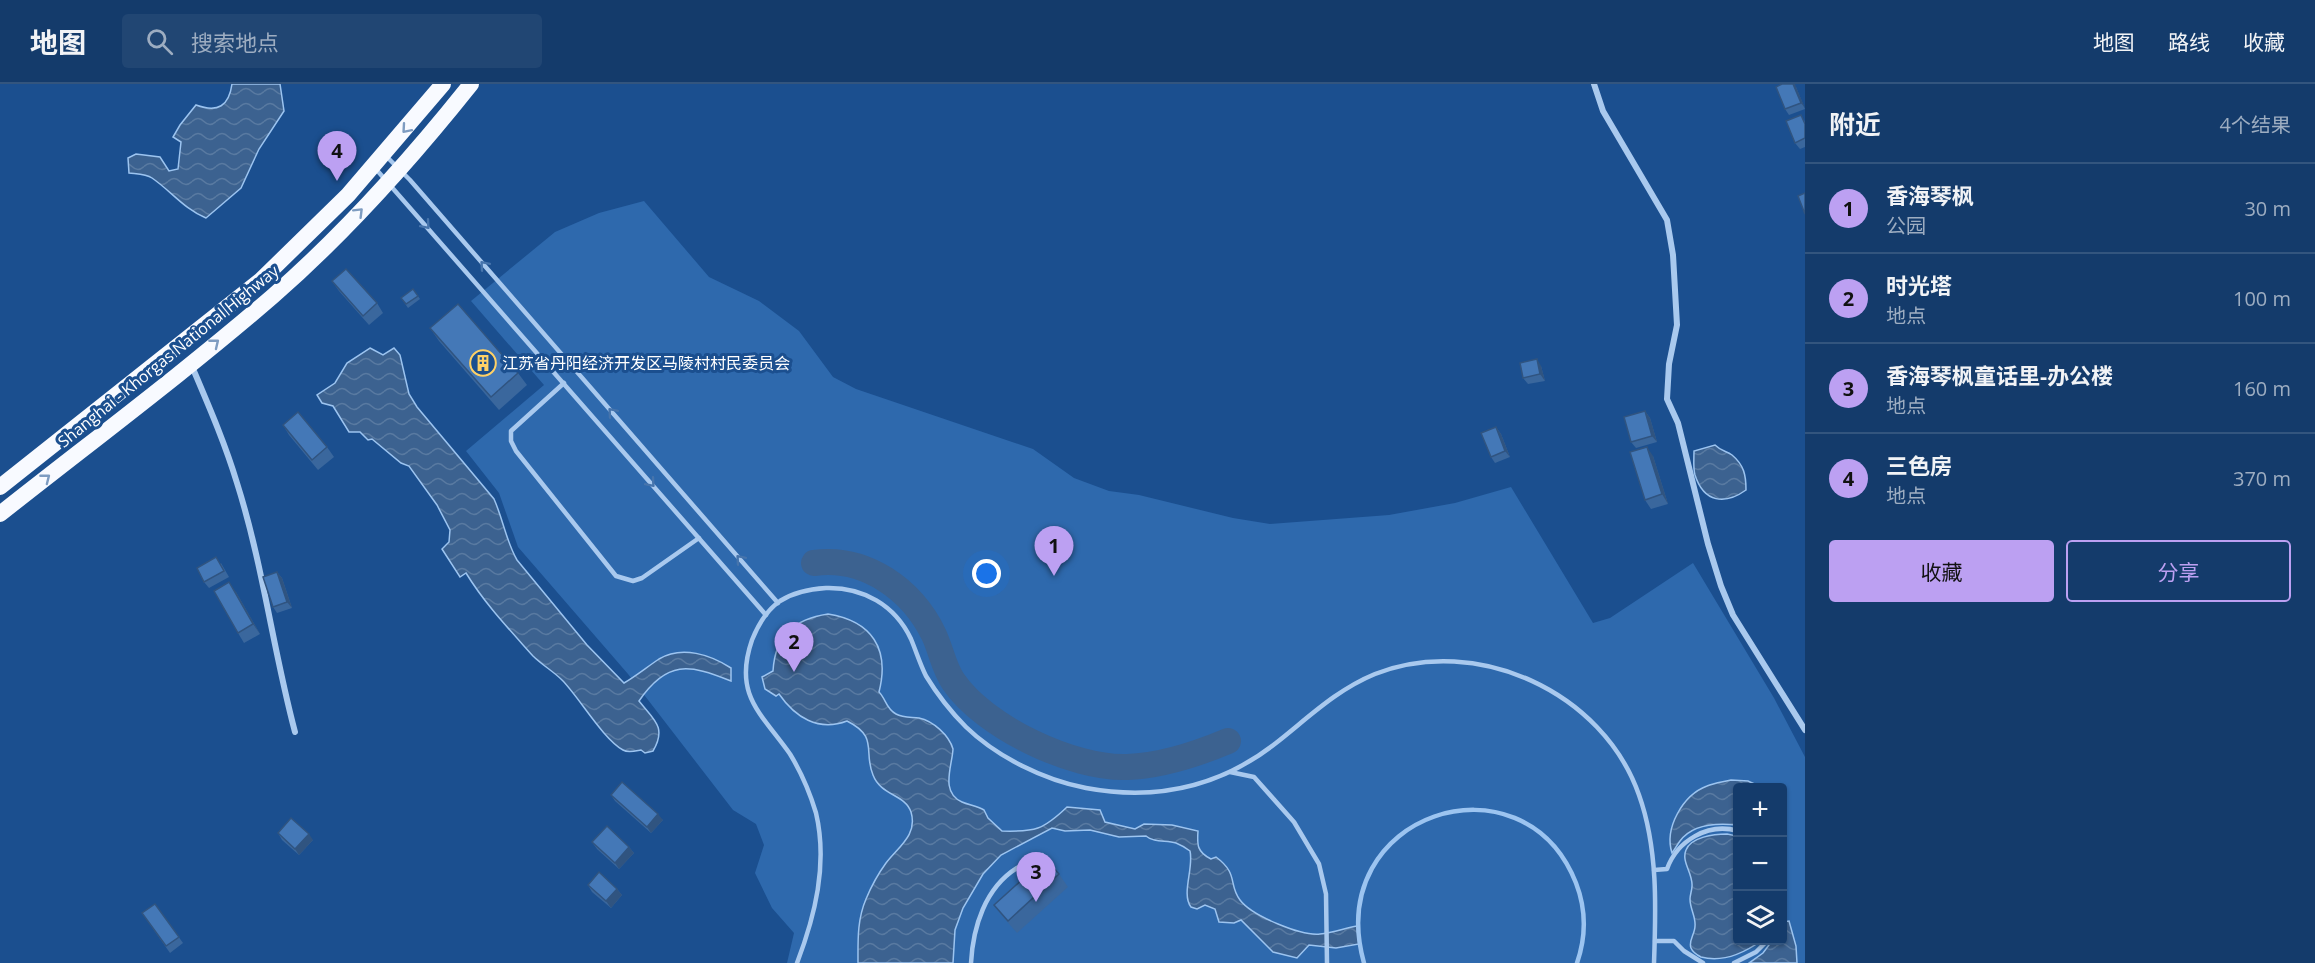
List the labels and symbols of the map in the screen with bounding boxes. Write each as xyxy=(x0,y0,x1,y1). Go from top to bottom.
one-way arrow xyxy=(402,122,413,133)
pin: 4 xyxy=(318,132,356,181)
one-way arrow xyxy=(352,208,363,218)
one-way arrow xyxy=(419,218,430,229)
street label: Shanghai - Khorgas National Highway xyxy=(53,259,284,452)
one-way arrow xyxy=(480,261,491,272)
one-way arrow xyxy=(208,340,219,351)
building icon: 江苏省丹阳经济开发区马陵村村民委员会 xyxy=(468,348,498,378)
place label: 江苏省丹阳经济开发区马陵村村民委员会 xyxy=(502,352,790,374)
one-way arrow xyxy=(608,408,619,419)
one-way arrow xyxy=(39,474,50,485)
one-way arrow xyxy=(644,476,655,487)
pin: 1 xyxy=(1034,526,1074,576)
one-way arrow xyxy=(736,555,747,566)
your location xyxy=(972,559,1001,588)
pin: 2 xyxy=(774,622,814,672)
pin: 3 xyxy=(1016,852,1056,902)

